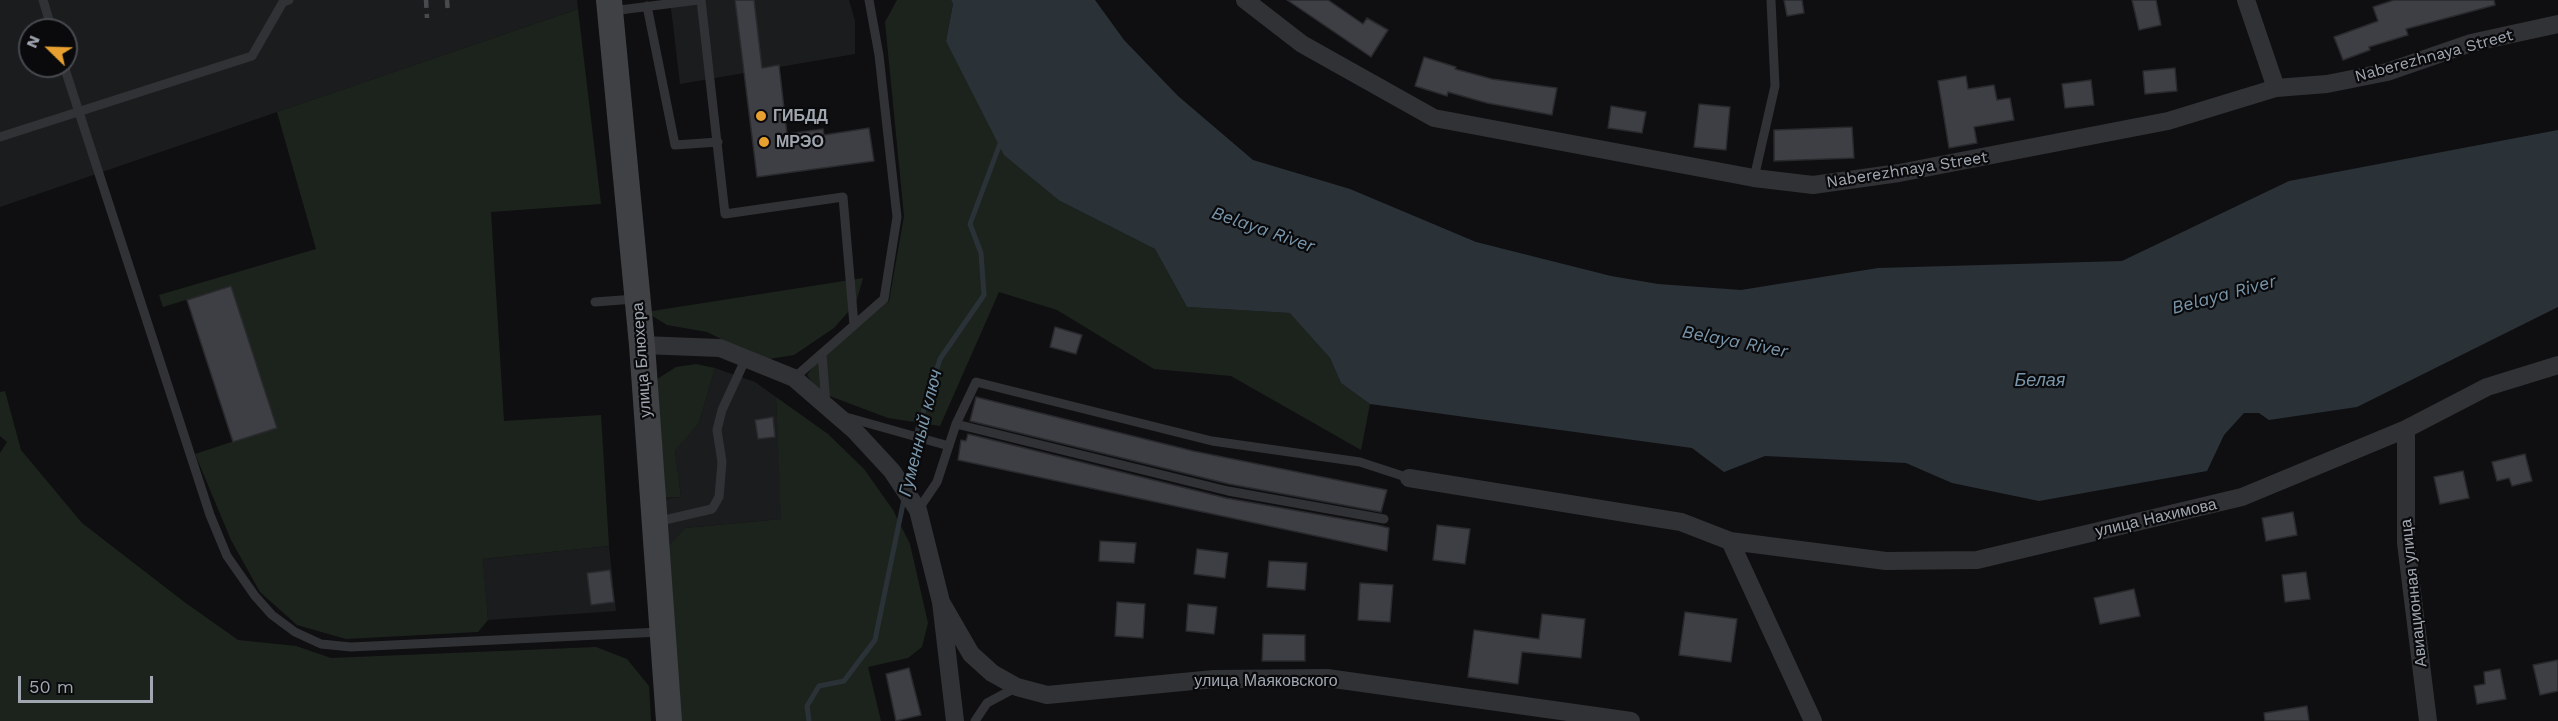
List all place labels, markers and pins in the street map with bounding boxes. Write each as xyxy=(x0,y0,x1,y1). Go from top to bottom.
place label: ГИБДД xyxy=(773,106,828,126)
marker: ГИБДД xyxy=(754,109,768,123)
place label: МРЭО xyxy=(776,132,824,152)
marker: МРЭО xyxy=(757,135,771,149)

